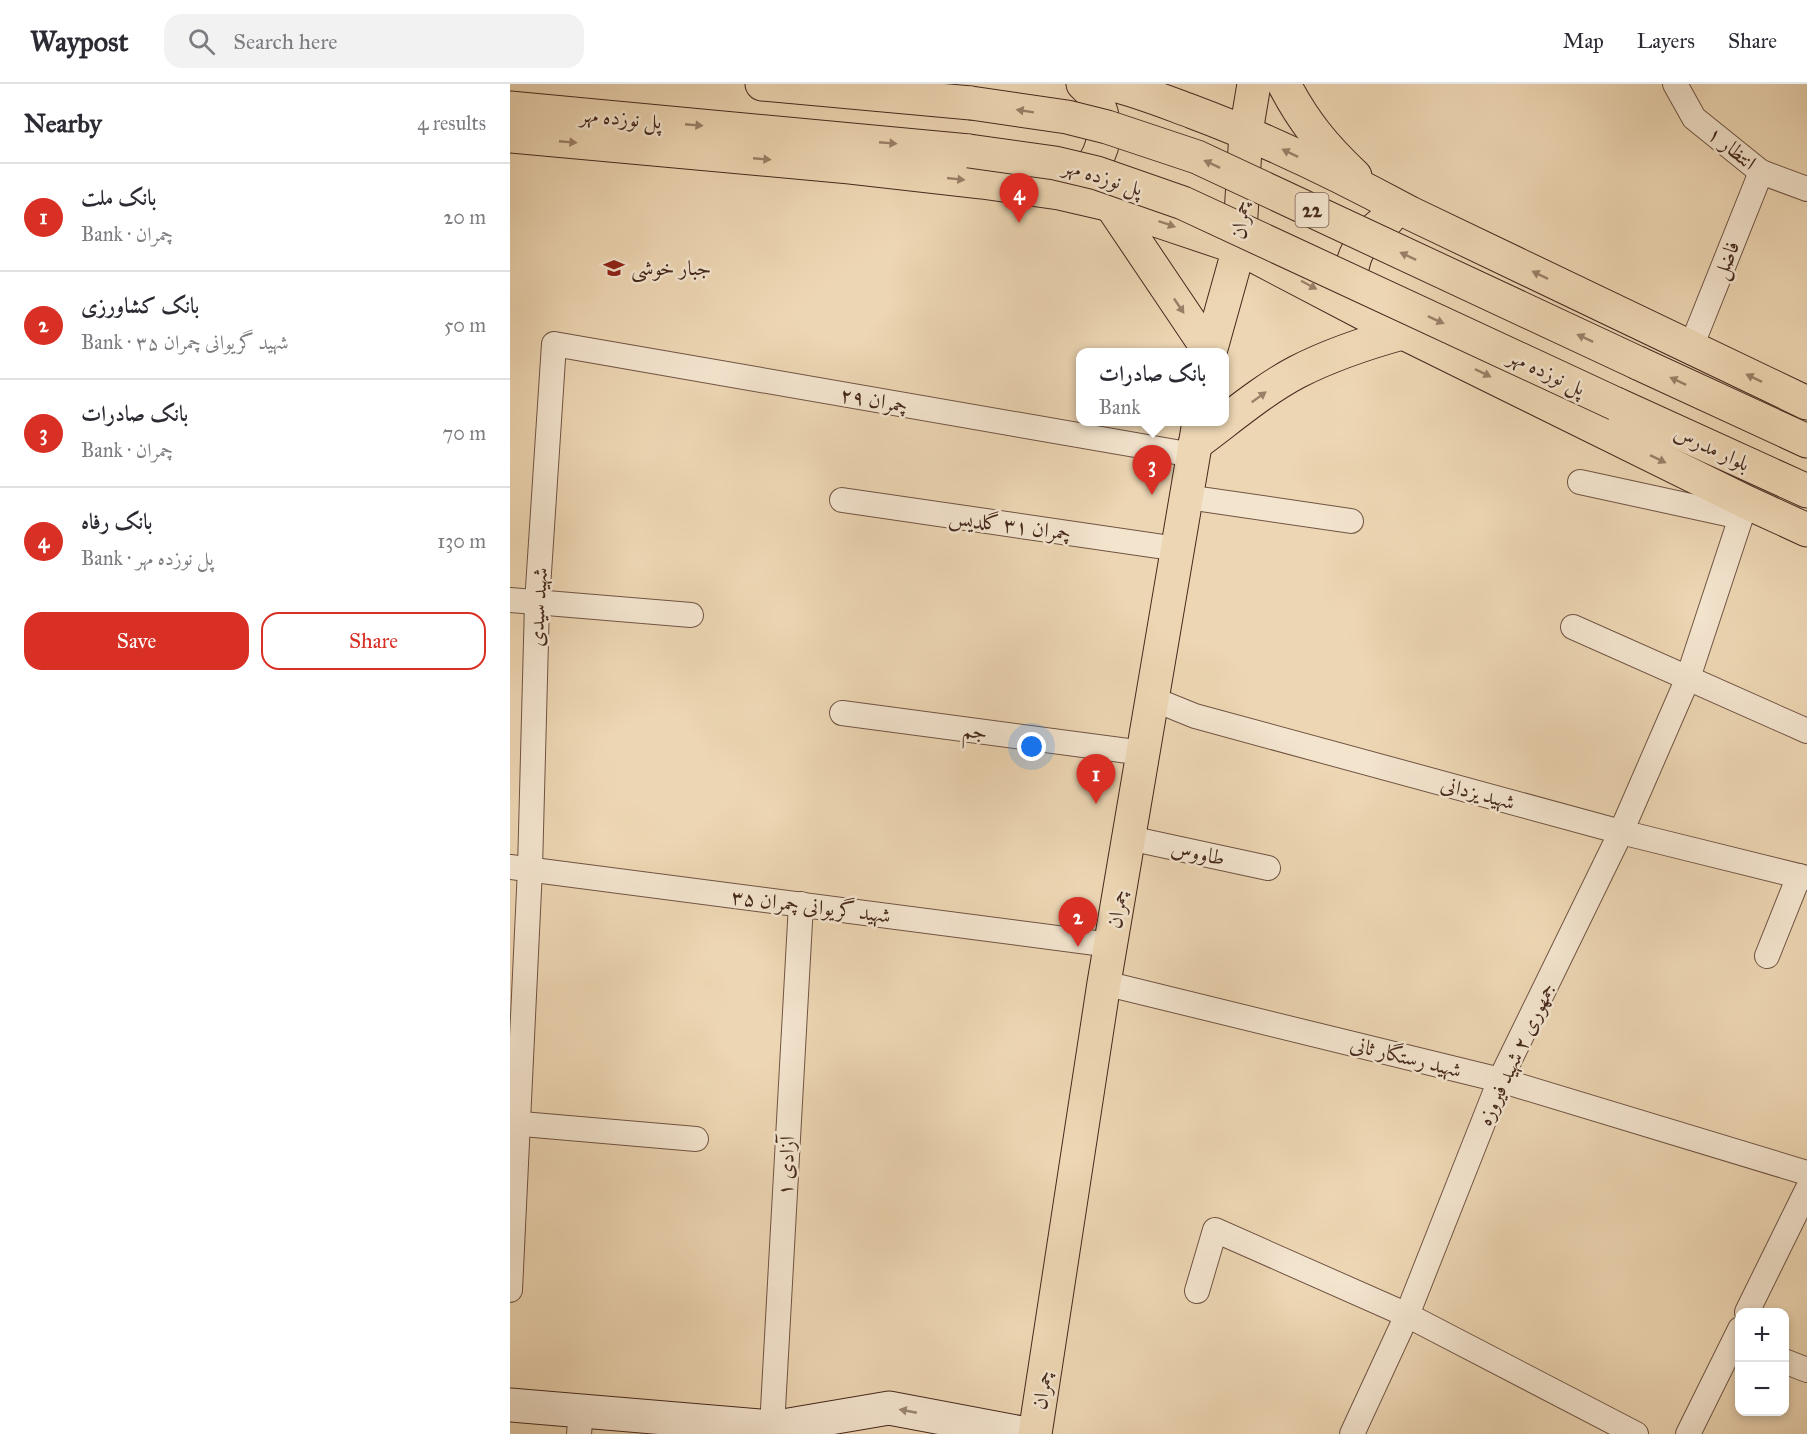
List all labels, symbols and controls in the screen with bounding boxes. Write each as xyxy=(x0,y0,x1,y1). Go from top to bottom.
search box xyxy=(164,14,584,68)
text: Waypost xyxy=(30,24,128,59)
icon: search xyxy=(185,25,218,58)
text: Search here xyxy=(233,28,337,55)
text: Map xyxy=(1563,28,1604,54)
text: Layers xyxy=(1637,28,1695,54)
text: Share xyxy=(1728,28,1777,54)
street label: پل نوزده مهر xyxy=(577,101,664,137)
text: Nearby xyxy=(24,107,102,139)
one-way arrow xyxy=(1016,107,1035,116)
text: 4 results xyxy=(417,111,486,135)
one-way arrow xyxy=(684,120,703,130)
street label: انتظار ۱ xyxy=(1702,120,1762,176)
one-way arrow xyxy=(559,137,578,147)
one-way arrow xyxy=(878,138,897,148)
one-way arrow xyxy=(1281,148,1298,158)
street label: پل نوزده مهر xyxy=(1058,152,1147,204)
one-way arrow xyxy=(753,154,772,164)
one-way arrow xyxy=(1203,159,1221,169)
one-way arrow xyxy=(947,174,966,184)
pin: 4 xyxy=(1000,174,1038,223)
text: بانک ملت xyxy=(81,184,156,211)
road number: 22 xyxy=(1296,193,1328,227)
street label: چمران xyxy=(1226,200,1254,240)
text: 1 xyxy=(40,205,47,229)
text: 20 m xyxy=(443,205,486,229)
one-way arrow xyxy=(1158,220,1176,229)
text: Bank · چمران xyxy=(81,222,173,246)
street label: فاضل xyxy=(1707,237,1747,284)
one-way arrow xyxy=(1400,251,1417,260)
place label: جبار خوشی xyxy=(631,255,711,283)
school or university icon: جبار خوشی xyxy=(602,256,626,280)
one-way arrow xyxy=(1532,271,1549,280)
one-way arrow xyxy=(1301,280,1318,290)
text: بانک کشاورزی xyxy=(81,292,199,319)
one-way arrow xyxy=(1173,297,1185,313)
text: 2 xyxy=(39,313,48,337)
text: 50 m xyxy=(444,313,486,337)
one-way arrow xyxy=(1427,315,1445,325)
text: Bank · شهید گریوانی چمران ۳۵ xyxy=(81,330,289,354)
one-way arrow xyxy=(1576,334,1593,343)
street label: پل نوزده مهر xyxy=(1502,342,1590,403)
popup xyxy=(1076,348,1229,426)
text: بانک صادرات xyxy=(1099,360,1206,387)
one-way arrow xyxy=(1475,368,1492,378)
one-way arrow xyxy=(1746,373,1763,382)
one-way arrow xyxy=(1669,377,1686,386)
street label: چمران ۲۹ xyxy=(838,381,910,419)
one-way arrow xyxy=(1251,391,1267,403)
text: Bank xyxy=(1099,395,1141,419)
text: بانک صادرات xyxy=(81,400,188,427)
street label: بلوار مدرس xyxy=(1670,419,1754,477)
text: 3 xyxy=(40,421,48,445)
text: 70 m xyxy=(443,421,486,445)
text: Bank · چمران xyxy=(81,438,173,462)
pin: 3 xyxy=(1132,446,1172,495)
one-way arrow xyxy=(1650,454,1667,464)
street label: چمران ۳۱ گلدیس xyxy=(947,504,1073,547)
text: بانک رفاه xyxy=(81,508,152,535)
text: 4 xyxy=(38,529,49,553)
text: 130 m xyxy=(437,529,486,553)
text: Bank · پل نوزده مهر xyxy=(81,546,214,570)
street label: شهید سیدی xyxy=(523,567,554,647)
button: Save xyxy=(24,612,249,670)
button: Share xyxy=(261,612,486,670)
street label: جم xyxy=(960,716,989,753)
your location xyxy=(1017,732,1046,761)
pin: 1 xyxy=(1076,754,1116,804)
street label: شهید یزدانی xyxy=(1438,771,1518,816)
street label: طاووس xyxy=(1169,835,1227,871)
street label: شهید گریوانی چمران ۳۵ xyxy=(730,882,892,930)
street label: چمران xyxy=(1101,888,1133,930)
pin: 2 xyxy=(1058,898,1098,947)
street label: جمهوری ۲ شهید فیروزه xyxy=(1471,978,1561,1130)
street label: شهید رستگار ثانی xyxy=(1347,1031,1464,1084)
street label: آزادی ۱ xyxy=(771,1133,801,1197)
map controls xyxy=(1735,1308,1789,1416)
button: + xyxy=(1735,1308,1789,1362)
button: − xyxy=(1735,1362,1789,1416)
street label: چمران xyxy=(1026,1369,1058,1411)
one-way arrow xyxy=(898,1406,917,1415)

